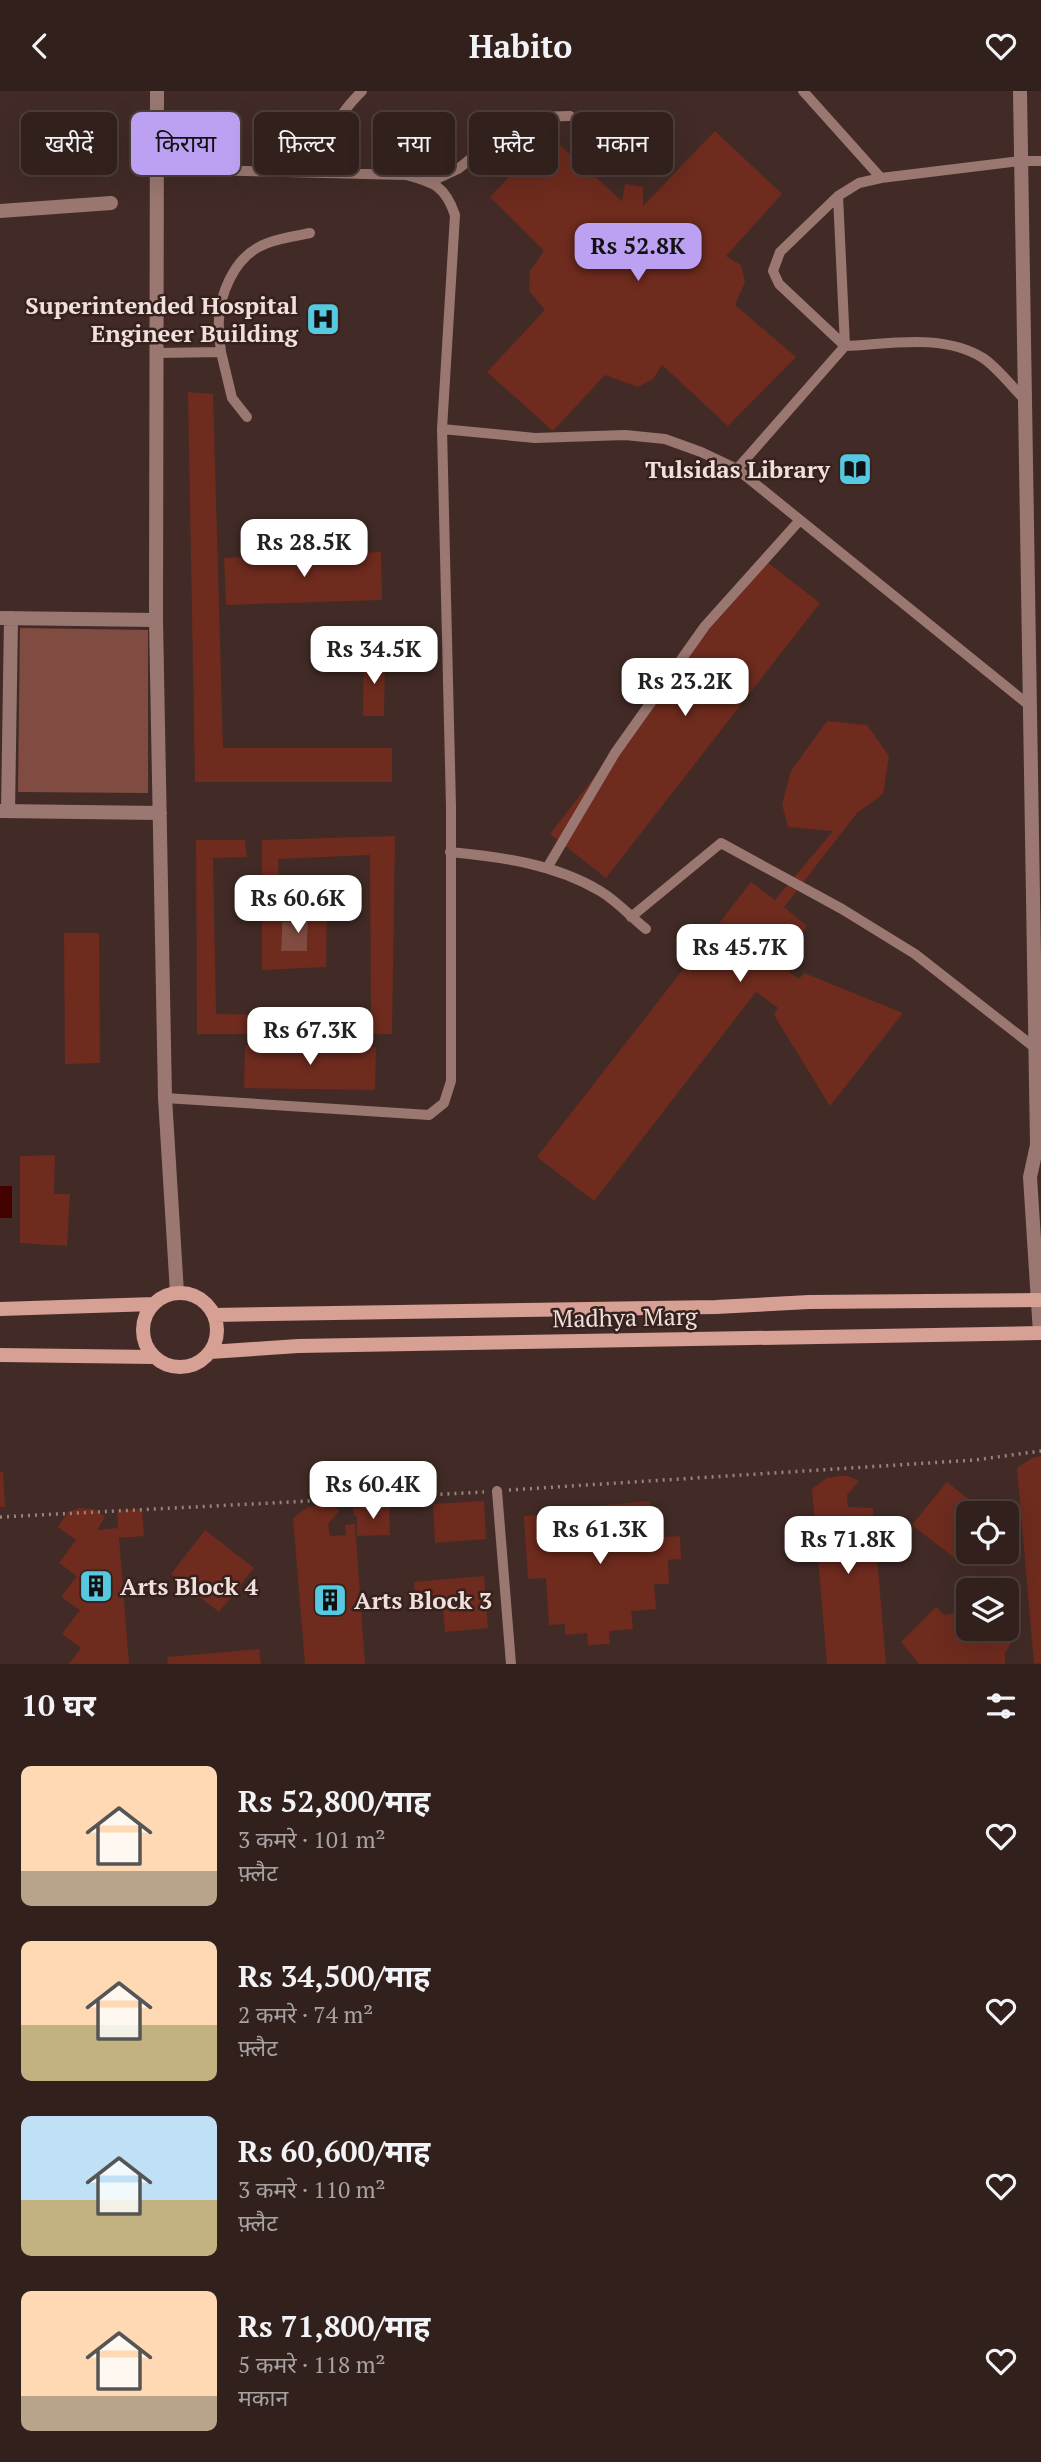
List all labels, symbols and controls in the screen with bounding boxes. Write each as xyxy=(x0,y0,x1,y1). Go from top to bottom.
text: Habito xyxy=(469,25,572,67)
icon: back xyxy=(21,27,59,65)
icon: heart xyxy=(982,27,1020,65)
chip: खरीदें xyxy=(21,112,117,175)
chip: किराया xyxy=(131,112,240,175)
chip: फ़िल्टर xyxy=(254,112,359,175)
chip: नया xyxy=(373,112,455,175)
chip: फ़्लैट xyxy=(469,112,558,175)
chip: मकान xyxy=(572,112,673,175)
pin: Rs 52.8K xyxy=(566,223,710,283)
text: Rs 52.8K xyxy=(591,230,685,261)
place label: Superintended Hospital Engineer Building xyxy=(25,289,298,349)
hospital icon: Superintended Hospital Engineer Building xyxy=(304,300,342,338)
library icon: Tulsidas Library xyxy=(836,450,874,488)
place label: Tulsidas Library xyxy=(645,453,831,485)
pin: Rs 28.5K xyxy=(232,519,376,579)
text: Rs 28.5K xyxy=(257,526,351,557)
pin: Rs 34.5K xyxy=(302,627,446,686)
text: Rs 34.5K xyxy=(327,633,421,664)
pin: Rs 23.2K xyxy=(613,659,757,718)
text: Rs 23.2K xyxy=(638,665,732,696)
pin: Rs 60.6K xyxy=(226,875,370,935)
text: Rs 60.6K xyxy=(251,882,345,913)
pin: Rs 45.7K xyxy=(668,925,812,984)
text: Rs 45.7K xyxy=(693,931,787,962)
pin: Rs 67.3K xyxy=(238,1007,382,1067)
text: Rs 67.3K xyxy=(263,1014,357,1045)
street label: Madhya Marg xyxy=(552,1300,698,1334)
pin: Rs 60.4K xyxy=(301,1461,445,1521)
text: Rs 60.4K xyxy=(326,1468,420,1499)
map controls xyxy=(956,1501,1019,1641)
button: locate xyxy=(956,1501,1019,1564)
pin: Rs 61.3K xyxy=(528,1507,672,1566)
text: Rs 61.3K xyxy=(553,1513,647,1544)
pin: Rs 71.8K xyxy=(776,1517,920,1576)
text: Rs 71.8K xyxy=(801,1523,895,1554)
building icon: Arts Block 4 xyxy=(77,1567,115,1605)
place label: Arts Block 4 xyxy=(120,1570,259,1602)
button: layers xyxy=(956,1578,1019,1641)
building icon: Arts Block 3 xyxy=(311,1581,349,1619)
place label: Arts Block 3 xyxy=(354,1584,492,1616)
text: 10 घर xyxy=(21,1685,96,1725)
icon: filters xyxy=(982,1687,1020,1725)
text: Rs 52,800/माह xyxy=(238,1781,430,1821)
icon: home xyxy=(77,1794,161,1878)
icon: heart xyxy=(982,1817,1020,1855)
text: 3 कमरे · 101 m² xyxy=(238,1824,386,1855)
text: फ़्लैट xyxy=(238,1857,278,1888)
text: Rs 34,500/माह xyxy=(238,1956,430,1996)
icon: home xyxy=(77,1969,161,2053)
icon: heart xyxy=(982,1992,1020,2030)
text: 2 कमरे · 74 m² xyxy=(238,1999,373,2030)
text: फ़्लैट xyxy=(238,2032,278,2063)
text: Rs 60,600/माह xyxy=(238,2131,430,2171)
icon: home xyxy=(77,2144,161,2228)
icon: heart xyxy=(982,2167,1020,2205)
text: 3 कमरे · 110 m² xyxy=(238,2174,386,2205)
text: फ़्लैट xyxy=(238,2207,278,2238)
text: Rs 71,800/माह xyxy=(238,2306,430,2346)
icon: home xyxy=(77,2319,161,2403)
icon: heart xyxy=(982,2342,1020,2380)
text: 5 कमरे · 118 m² xyxy=(238,2349,386,2380)
text: मकान xyxy=(238,2382,288,2413)

